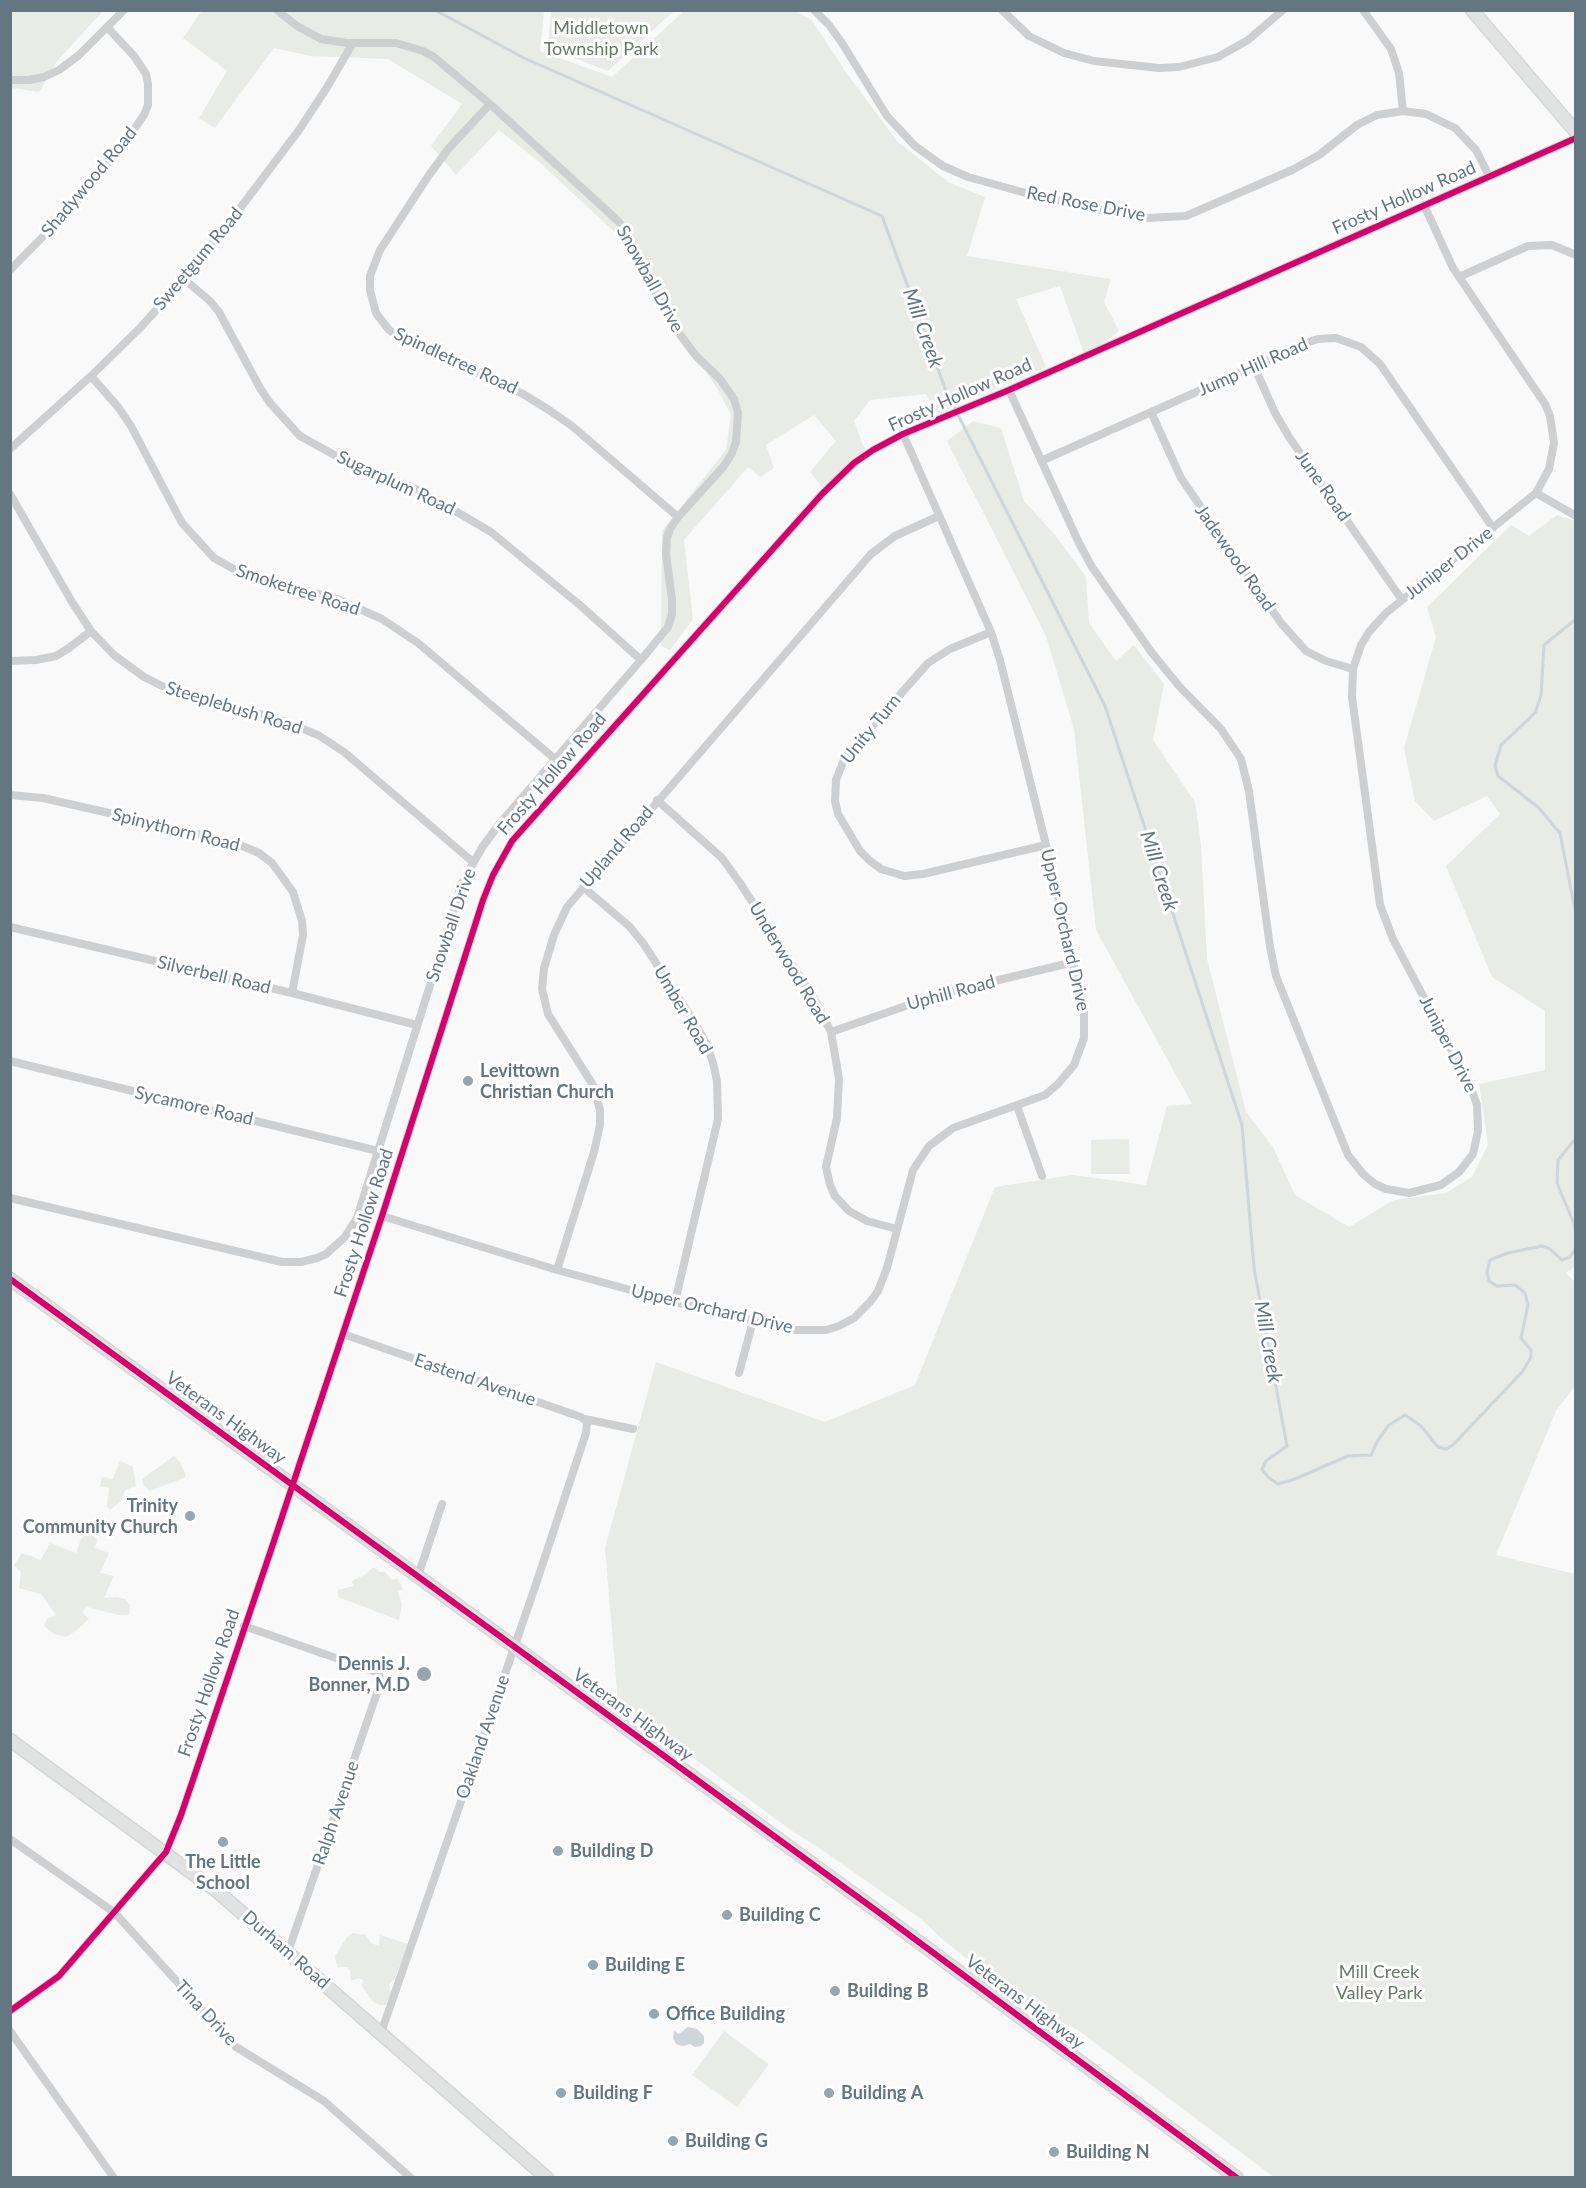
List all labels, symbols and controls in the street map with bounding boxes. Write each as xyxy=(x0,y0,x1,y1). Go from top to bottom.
park label: Middletown Township Park xyxy=(544,17,658,60)
street label: Shadywood Road xyxy=(37,123,141,241)
street label: Frosty Hollow Road xyxy=(1329,157,1479,239)
street label: Red Rose Drive xyxy=(1025,182,1147,226)
street label: Sweetgum Road xyxy=(149,203,247,315)
street label: Snowball Drive xyxy=(612,222,688,336)
water label: Mill Creek xyxy=(898,285,948,371)
street label: Spindletree Road xyxy=(391,323,521,399)
street label: Jump Hill Road xyxy=(1195,333,1311,401)
street label: Frosty Hollow Road xyxy=(885,354,1035,436)
street label: Sugarplum Road xyxy=(333,446,459,520)
street label: June Road xyxy=(1291,446,1355,526)
street label: Jadewood Road xyxy=(1190,501,1280,615)
street label: Juniper Drive xyxy=(1401,522,1497,604)
street label: Smoketree Road xyxy=(233,560,363,620)
street label: Steeplebush Road xyxy=(163,677,305,739)
street label: Unity Turn xyxy=(836,690,906,768)
street label: Frosty Hollow Road xyxy=(493,708,611,840)
street label: Upland Road xyxy=(576,802,658,892)
street label: Spinythorn Road xyxy=(110,804,242,856)
water label: Mill Creek xyxy=(1135,828,1183,914)
street label: Upper Orchard Drive xyxy=(1036,847,1094,1013)
street label: Snowball Drive xyxy=(421,865,481,985)
street label: Underwood Road xyxy=(744,898,834,1028)
street label: Silverbell Road xyxy=(155,951,273,999)
street label: Umber Road xyxy=(649,962,717,1058)
street label: Uphill Road xyxy=(905,971,997,1015)
street label: Juniper Drive xyxy=(1414,992,1482,1096)
place label: Levittown Christian Church xyxy=(480,1060,614,1102)
marker: Levittown Christian Church xyxy=(461,1074,475,1088)
street label: Sycamore Road xyxy=(133,1082,255,1130)
street label: Frosty Hollow Road xyxy=(330,1146,398,1300)
street label: Upper Orchard Drive xyxy=(629,1280,795,1338)
water label: Mill Creek xyxy=(1249,1299,1287,1385)
street label: Eastend Avenue xyxy=(411,1349,539,1411)
street label: Veterans Highway xyxy=(162,1367,290,1469)
place label: Trinity Community Church xyxy=(23,1495,178,1538)
marker: Trinity Community Church xyxy=(183,1509,197,1523)
street label: Frosty Hollow Road xyxy=(174,1606,244,1760)
place label: Dennis J. Bonner, M.D xyxy=(308,1653,410,1696)
street label: Veterans Highway xyxy=(569,1664,697,1766)
marker: Dennis J. Bonner, M.D xyxy=(415,1665,433,1683)
street label: Oakland Avenue xyxy=(452,1672,514,1802)
street label: Ralph Avenue xyxy=(308,1758,364,1868)
marker: The Little School xyxy=(216,1835,230,1849)
place label: Building D xyxy=(570,1840,653,1862)
marker: Building D xyxy=(551,1844,565,1858)
place label: The Little School xyxy=(185,1851,261,1894)
place label: Building C xyxy=(739,1904,821,1926)
street label: Durham Road xyxy=(238,1906,334,1994)
marker: Building C xyxy=(720,1908,734,1922)
street label: Veterans Highway xyxy=(961,1950,1089,2054)
place label: Building E xyxy=(605,1954,685,1976)
marker: Building E xyxy=(586,1958,600,1972)
park label: Mill Creek Valley Park xyxy=(1336,1961,1422,2004)
street label: Tina Drive xyxy=(170,1976,242,2050)
place label: Building B xyxy=(847,1980,929,2002)
marker: Building B xyxy=(828,1984,842,1998)
place label: Office Building xyxy=(666,2003,785,2025)
marker: Office Building xyxy=(647,2007,661,2021)
place label: Building F xyxy=(573,2082,653,2104)
place label: Building A xyxy=(841,2082,923,2104)
marker: Building F xyxy=(554,2086,568,2100)
marker: Building A xyxy=(822,2086,836,2100)
place label: Building G xyxy=(685,2130,768,2152)
marker: Building G xyxy=(666,2134,680,2148)
place label: Building N xyxy=(1066,2141,1150,2163)
marker: Building N xyxy=(1047,2145,1061,2159)

